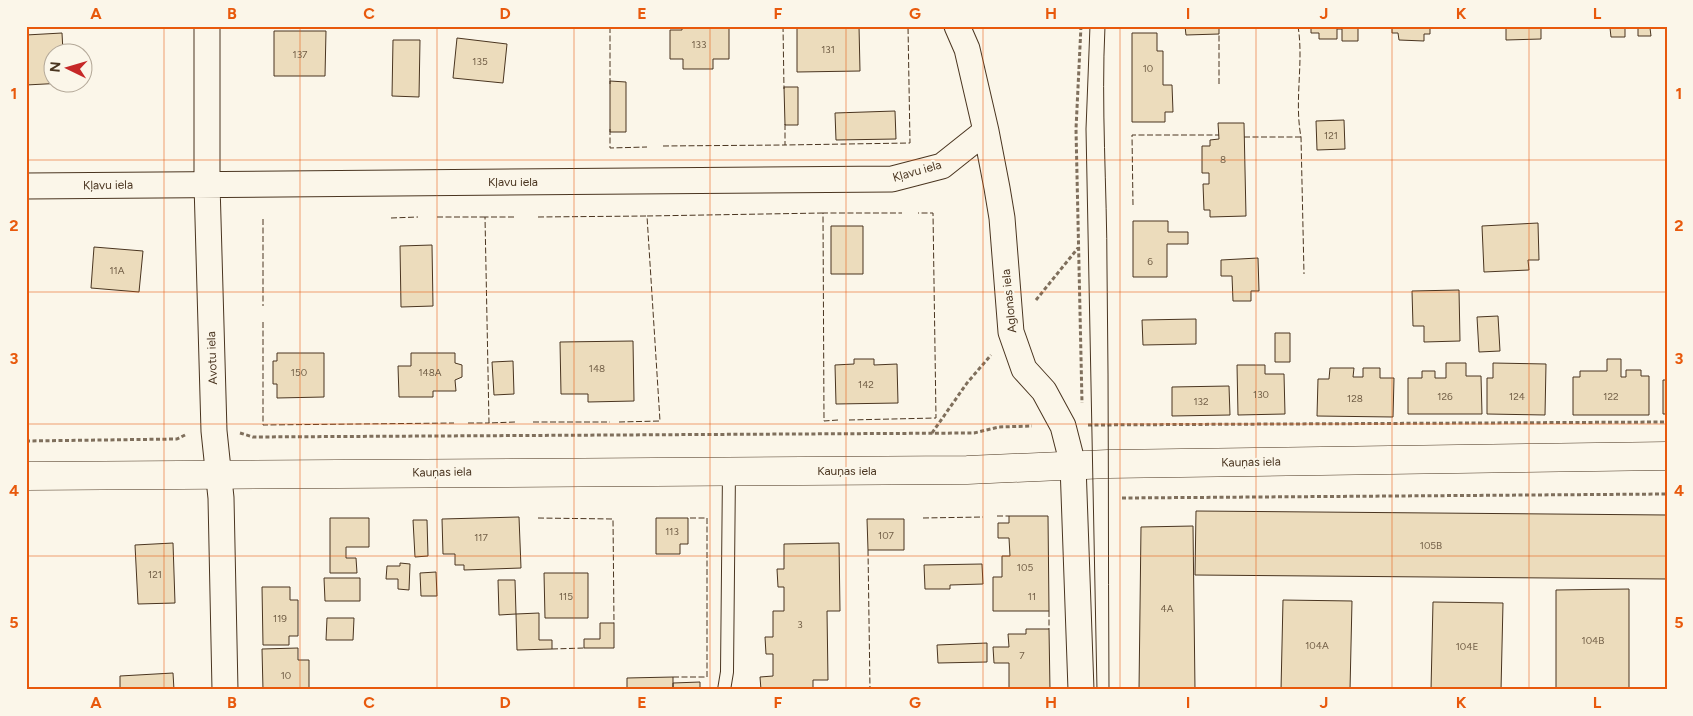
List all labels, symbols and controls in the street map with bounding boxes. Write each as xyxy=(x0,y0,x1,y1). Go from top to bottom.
text: A xyxy=(90,4,102,23)
text: B xyxy=(227,4,237,23)
text: C xyxy=(363,4,375,23)
text: D xyxy=(499,4,511,23)
text: E xyxy=(637,4,647,23)
text: F xyxy=(774,4,783,23)
text: G xyxy=(909,4,921,23)
text: H xyxy=(1045,4,1057,23)
text: I xyxy=(1186,4,1190,23)
text: J xyxy=(1320,4,1328,23)
text: K xyxy=(1456,4,1467,23)
text: L xyxy=(1593,4,1602,23)
house number: 133 xyxy=(691,38,707,51)
north arrow xyxy=(42,42,92,92)
house number: 131 xyxy=(821,43,835,56)
house number: 137 xyxy=(293,48,308,61)
house number: 135 xyxy=(472,55,488,68)
text: N xyxy=(47,61,64,73)
house number: 10 xyxy=(1143,62,1153,75)
text: 1 xyxy=(11,84,17,103)
text: 1 xyxy=(1676,84,1682,103)
house number: 121 xyxy=(1324,129,1338,142)
house number: 8 xyxy=(1220,153,1226,166)
street label: Kļavu iela xyxy=(891,157,943,185)
street label: Kļavu iela xyxy=(488,175,538,189)
street label: Kļavu iela xyxy=(83,178,133,192)
text: 2 xyxy=(9,216,19,235)
text: 2 xyxy=(1674,216,1684,235)
house number: 6 xyxy=(1147,255,1153,268)
house number: 11A xyxy=(109,264,125,277)
street label: Aglonas iela xyxy=(999,268,1019,334)
street label: Avotu iela xyxy=(204,331,220,385)
text: 3 xyxy=(10,349,19,368)
text: 3 xyxy=(1675,349,1684,368)
house number: 148 xyxy=(589,362,605,375)
house number: 150 xyxy=(291,366,307,379)
house number: 148A xyxy=(418,366,442,379)
house number: 142 xyxy=(858,378,874,391)
house number: 130 xyxy=(1253,388,1269,401)
house number: 126 xyxy=(1437,390,1453,403)
house number: 124 xyxy=(1509,390,1525,403)
house number: 122 xyxy=(1603,390,1619,403)
house number: 128 xyxy=(1347,392,1363,405)
house number: 132 xyxy=(1193,395,1209,408)
street label: Kauņas iela xyxy=(1221,454,1281,470)
street label: Kauņas iela xyxy=(412,464,472,480)
street label: Kauņas iela xyxy=(817,464,877,478)
text: 4 xyxy=(9,481,19,500)
text: 4 xyxy=(1674,481,1684,500)
house number: 113 xyxy=(665,525,679,538)
house number: 107 xyxy=(878,529,895,542)
house number: 117 xyxy=(474,531,488,544)
house number: 105B xyxy=(1420,539,1442,552)
house number: 105 xyxy=(1017,561,1033,574)
house number: 121 xyxy=(148,568,162,581)
house number: 115 xyxy=(559,590,573,603)
house number: 11 xyxy=(1028,590,1036,603)
house number: 4A xyxy=(1161,602,1174,615)
house number: 119 xyxy=(273,612,287,625)
text: 5 xyxy=(9,613,19,632)
text: 5 xyxy=(1674,613,1684,632)
house number: 3 xyxy=(797,618,803,631)
house number: 104B xyxy=(1582,634,1604,647)
house number: 104A xyxy=(1305,639,1329,652)
house number: 104E xyxy=(1456,640,1478,653)
house number: 7 xyxy=(1019,649,1025,662)
house number: 10 xyxy=(281,669,291,682)
text: A xyxy=(90,693,102,712)
text: B xyxy=(227,693,237,712)
text: C xyxy=(363,693,375,712)
text: D xyxy=(499,693,511,712)
text: E xyxy=(637,693,647,712)
text: F xyxy=(774,693,783,712)
text: G xyxy=(909,693,921,712)
text: H xyxy=(1045,693,1057,712)
text: I xyxy=(1186,693,1190,712)
text: J xyxy=(1320,693,1328,712)
text: K xyxy=(1456,693,1467,712)
text: L xyxy=(1593,693,1602,712)

